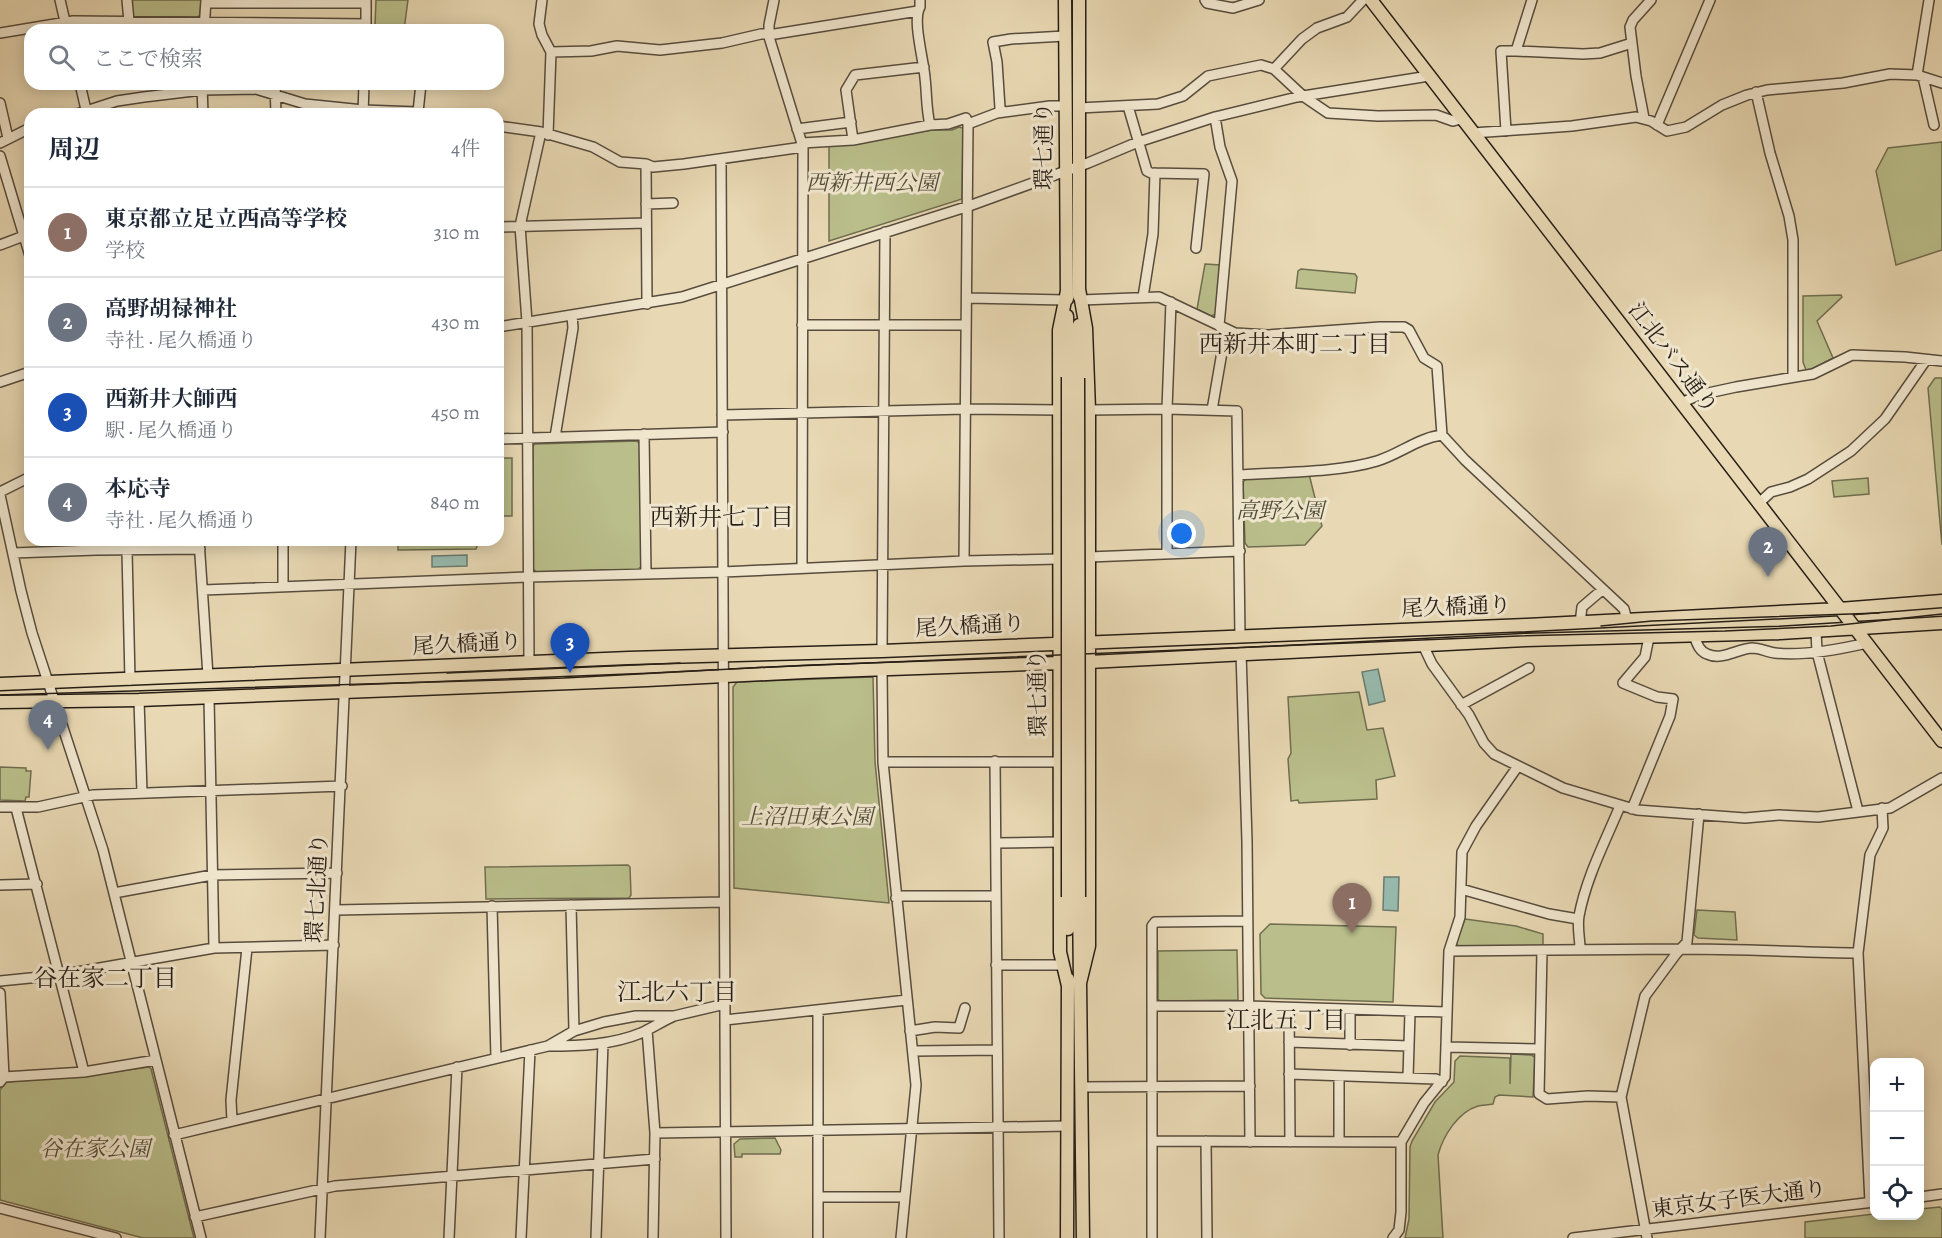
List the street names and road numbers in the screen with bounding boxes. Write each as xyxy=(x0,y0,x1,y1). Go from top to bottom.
street label: 環七通り xyxy=(1029,102,1059,190)
street label: 江北バス通り xyxy=(1621,296,1725,420)
street label: 尾久橋通り xyxy=(1401,590,1511,624)
street label: 尾久橋通り xyxy=(914,608,1026,644)
street label: 尾久橋通り xyxy=(411,626,523,662)
street label: 環七通り xyxy=(1022,649,1054,737)
street label: 環七北通り xyxy=(299,832,335,944)
street label: 東京女子医大通り xyxy=(1650,1173,1828,1225)

